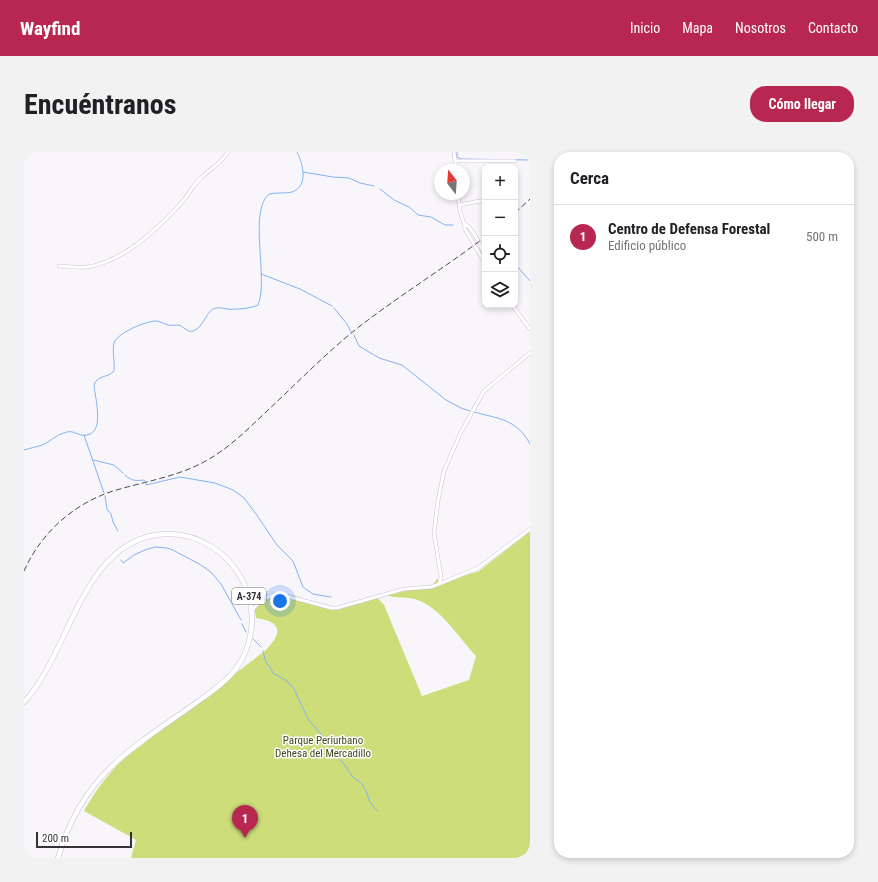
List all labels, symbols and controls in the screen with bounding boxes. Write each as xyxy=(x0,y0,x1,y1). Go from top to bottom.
text: Wayfind xyxy=(20,17,80,40)
text: Inicio xyxy=(630,20,660,36)
text: Mapa xyxy=(682,20,713,36)
text: Nosotros xyxy=(735,20,786,36)
text: Contacto xyxy=(808,20,858,36)
button: Cómo llegar xyxy=(750,86,854,122)
text: Encuéntranos xyxy=(24,88,176,121)
north arrow xyxy=(434,164,470,200)
map controls xyxy=(482,164,518,308)
button: + xyxy=(482,164,518,200)
text: Cerca xyxy=(570,168,609,188)
button: − xyxy=(482,200,518,236)
text: Centro de Defensa Forestal xyxy=(608,220,770,238)
text: 1 xyxy=(580,229,586,244)
text: 500 m xyxy=(806,229,838,244)
button: locate xyxy=(482,236,518,272)
text: Edificio público xyxy=(608,238,686,253)
button: layers xyxy=(482,272,518,308)
road number: A-374 xyxy=(232,588,266,604)
your location xyxy=(270,591,290,611)
park label: Parque Periurbano Dehesa del Mercadillo xyxy=(275,734,371,760)
pin: 1 xyxy=(232,805,258,838)
scale bar xyxy=(36,830,132,849)
text: 200 m xyxy=(42,832,69,845)

